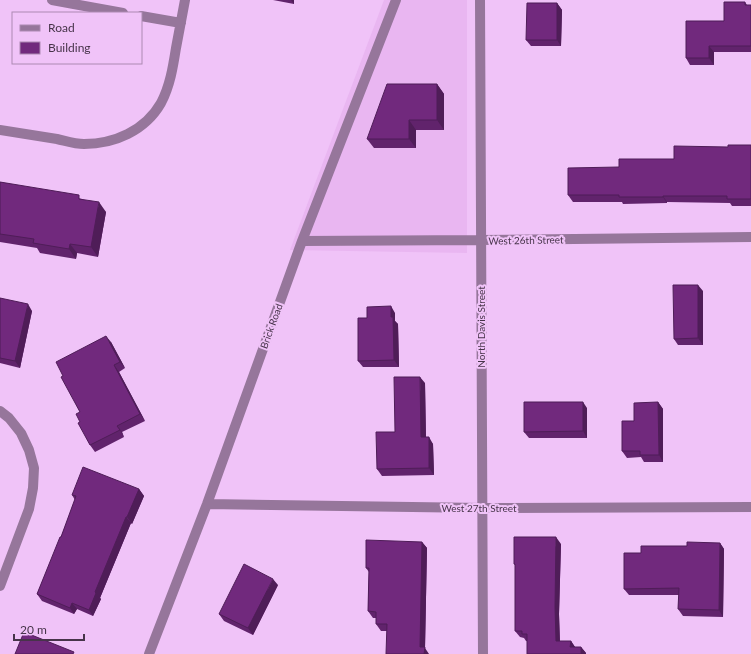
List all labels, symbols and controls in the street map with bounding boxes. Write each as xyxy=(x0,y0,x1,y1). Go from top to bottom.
legend xyxy=(12,12,142,64)
text: Road xyxy=(48,20,75,35)
text: Building xyxy=(48,40,91,55)
street label: West 26th Street xyxy=(488,233,564,247)
street label: North Davis Street xyxy=(475,286,487,368)
street label: Brick Road xyxy=(257,302,285,350)
street label: West 27th Street xyxy=(441,502,517,514)
scale bar xyxy=(14,616,84,642)
text: 20 m xyxy=(20,622,47,637)

